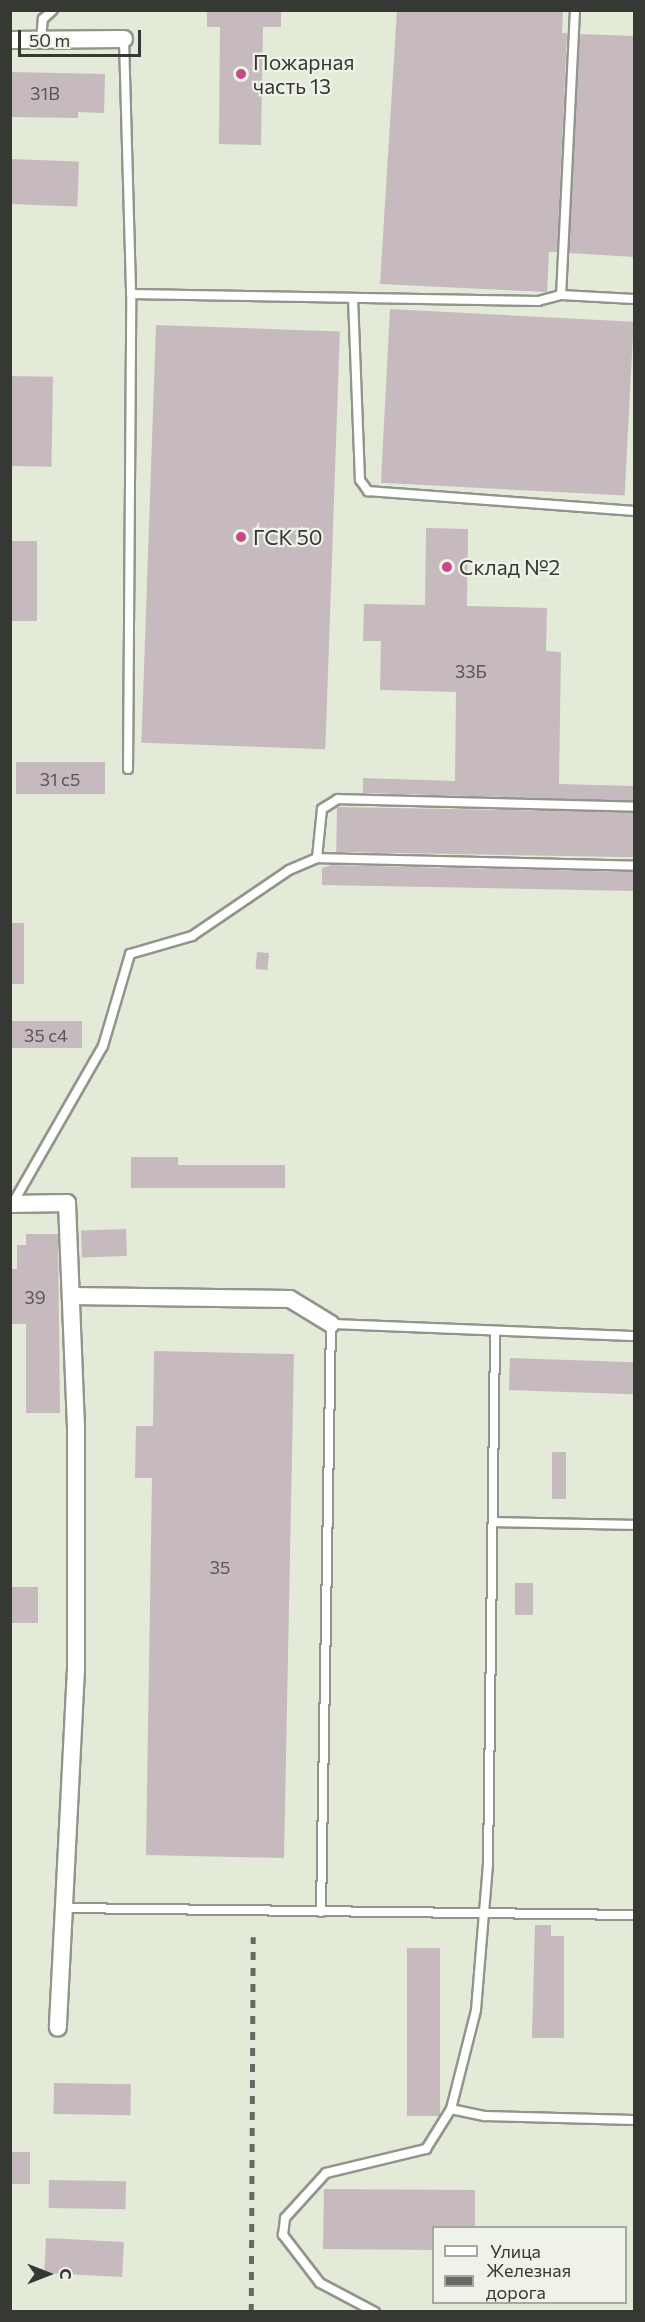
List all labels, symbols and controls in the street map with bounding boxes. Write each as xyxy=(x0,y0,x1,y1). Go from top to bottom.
scale bar xyxy=(21,18,144,56)
text: 50 m xyxy=(29,29,70,51)
place label: Пожарная часть 13 xyxy=(253,49,354,99)
marker: Пожарная часть 13 xyxy=(234,67,248,81)
house number: 31В xyxy=(30,82,60,104)
place label: ГСК 50 xyxy=(253,524,322,550)
marker: ГСК 50 xyxy=(234,530,248,544)
place label: Склад №2 xyxy=(459,554,560,580)
marker: Склад №2 xyxy=(440,560,454,574)
house number: 33Б xyxy=(455,660,487,682)
house number: 31 с5 xyxy=(40,768,80,790)
house number: 35 с4 xyxy=(24,1024,68,1046)
house number: 39 xyxy=(24,1286,46,1308)
house number: 35 xyxy=(210,1556,230,1578)
legend xyxy=(432,2226,627,2304)
text: Улица xyxy=(490,2240,541,2262)
north arrow xyxy=(18,2244,78,2304)
text: Железная дорога xyxy=(486,2259,571,2303)
text: С xyxy=(57,2269,76,2279)

